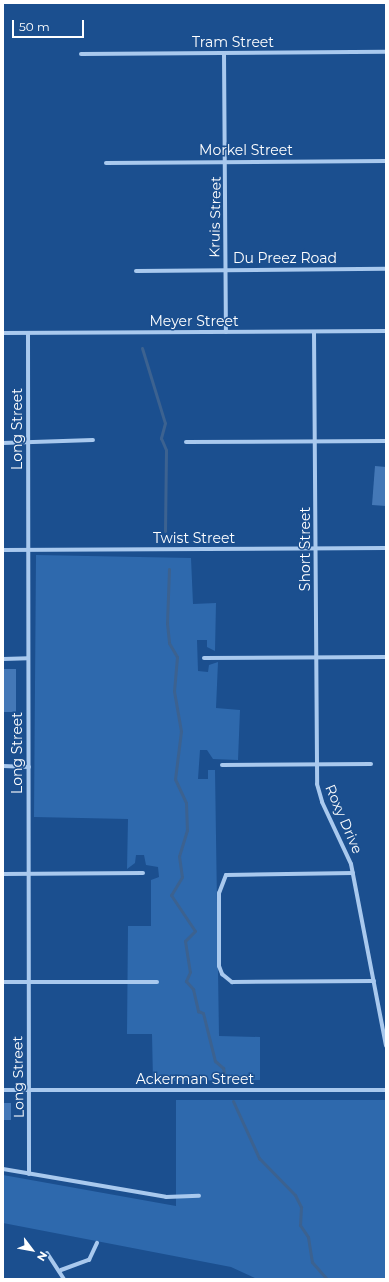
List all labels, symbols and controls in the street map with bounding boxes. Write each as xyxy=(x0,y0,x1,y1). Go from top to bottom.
scale bar xyxy=(14,12,86,38)
text: 50 m xyxy=(19,19,50,34)
street label: Tram Street xyxy=(192,34,274,50)
street label: Morkel Street xyxy=(199,142,293,158)
street label: Kruis Street xyxy=(206,176,224,258)
street label: Du Preez Road xyxy=(233,250,337,266)
street label: Meyer Street xyxy=(149,313,239,329)
street label: Long Street xyxy=(9,388,25,470)
street label: Short Street xyxy=(297,507,313,591)
street label: Twist Street xyxy=(153,530,235,546)
street label: Long Street xyxy=(9,712,25,794)
street label: Roxy Drive xyxy=(322,782,366,856)
street label: Long Street xyxy=(9,1036,27,1118)
street label: Ackerman Street xyxy=(136,1071,254,1087)
north arrow xyxy=(12,1230,52,1270)
text: N xyxy=(34,1249,50,1264)

